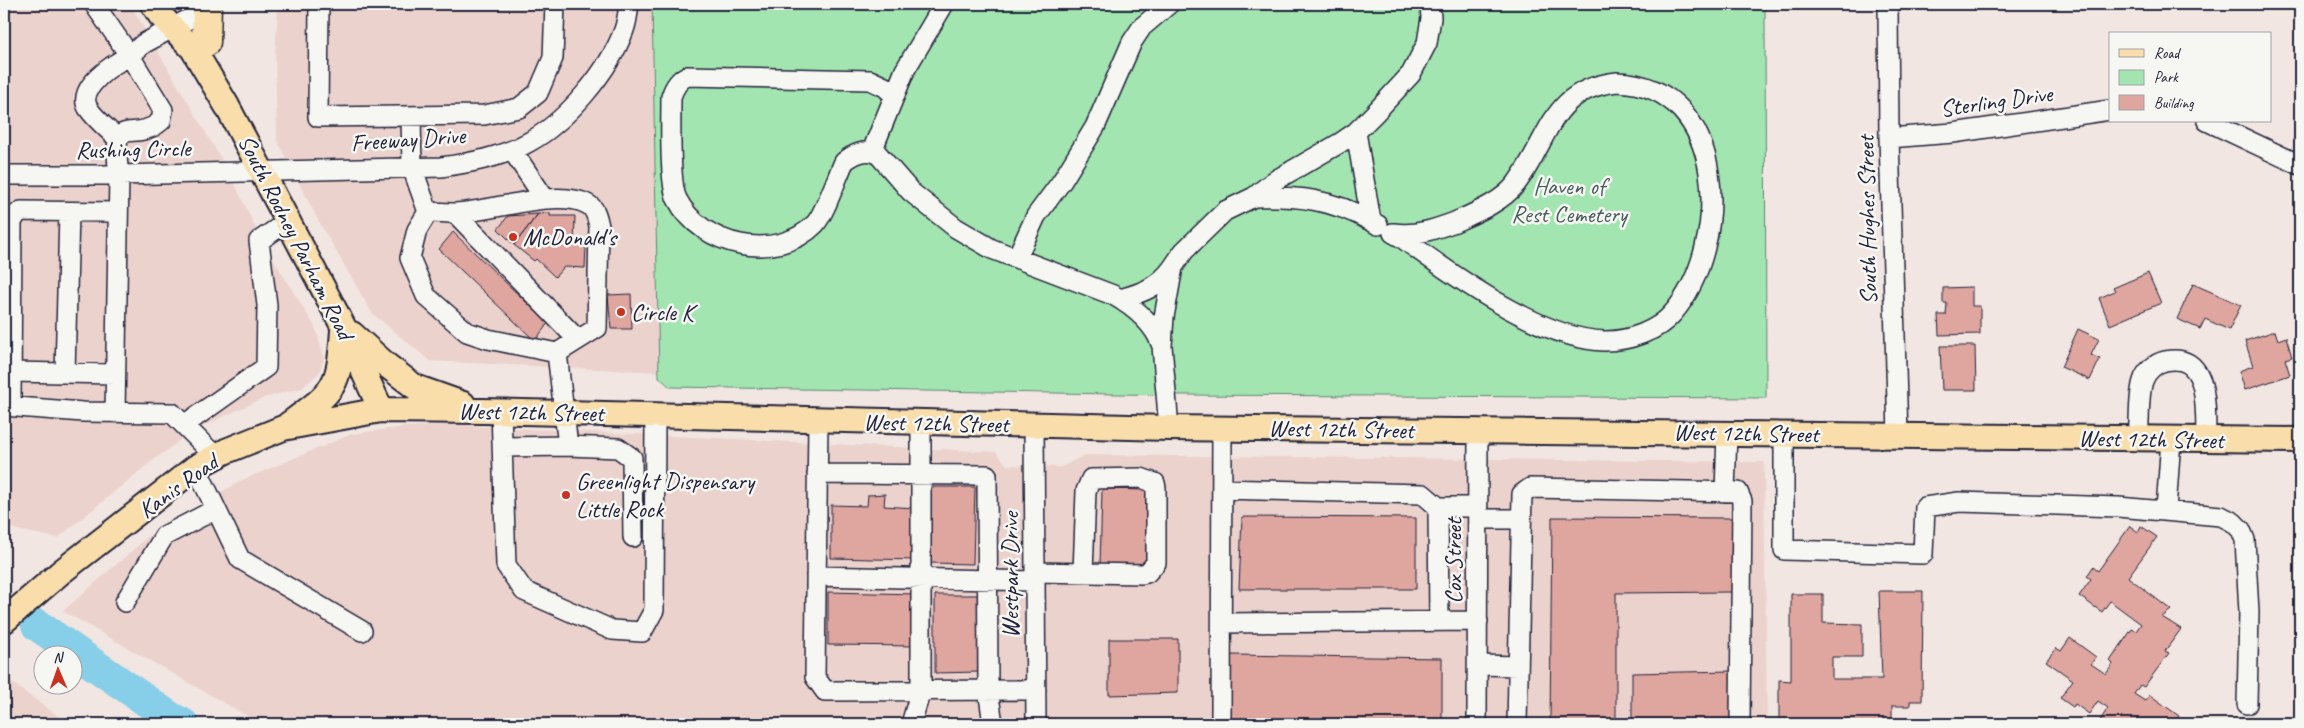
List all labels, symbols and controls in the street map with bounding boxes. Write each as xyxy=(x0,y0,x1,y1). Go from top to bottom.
legend xyxy=(2109,32,2272,122)
text: Road xyxy=(2154,44,2181,63)
text: Park xyxy=(2154,68,2179,87)
street label: Sterling Drive xyxy=(1938,78,2056,124)
text: Building xyxy=(2154,94,2194,113)
street label: Freeway Drive xyxy=(350,120,468,158)
street label: South Rodney Parham Road xyxy=(231,130,362,348)
street label: Rushing Circle xyxy=(75,133,193,165)
street label: South Hughes Street xyxy=(1850,133,1883,305)
park label: Haven of Rest Cemetery xyxy=(1511,171,1629,229)
place label: McDonald's xyxy=(523,222,619,252)
marker: McDonald's xyxy=(507,231,519,243)
place label: Circle K xyxy=(631,297,699,327)
marker: Circle K xyxy=(615,306,627,318)
street label: West 12th Street xyxy=(458,396,606,428)
street label: West 12th Street xyxy=(863,407,1011,439)
street label: West 12th Street xyxy=(1268,413,1416,445)
street label: West 12th Street xyxy=(1673,417,1821,449)
street label: West 12th Street xyxy=(2078,423,2226,455)
street label: Kanis Road xyxy=(132,445,227,525)
place label: Greenlight Dispensary Little Rock xyxy=(576,466,756,524)
marker: Greenlight Dispensary Little Rock xyxy=(560,489,572,501)
street label: Westpark Drive xyxy=(995,510,1025,638)
street label: Cox Street xyxy=(1438,516,1468,604)
north arrow xyxy=(32,646,82,696)
text: N xyxy=(53,649,65,666)

